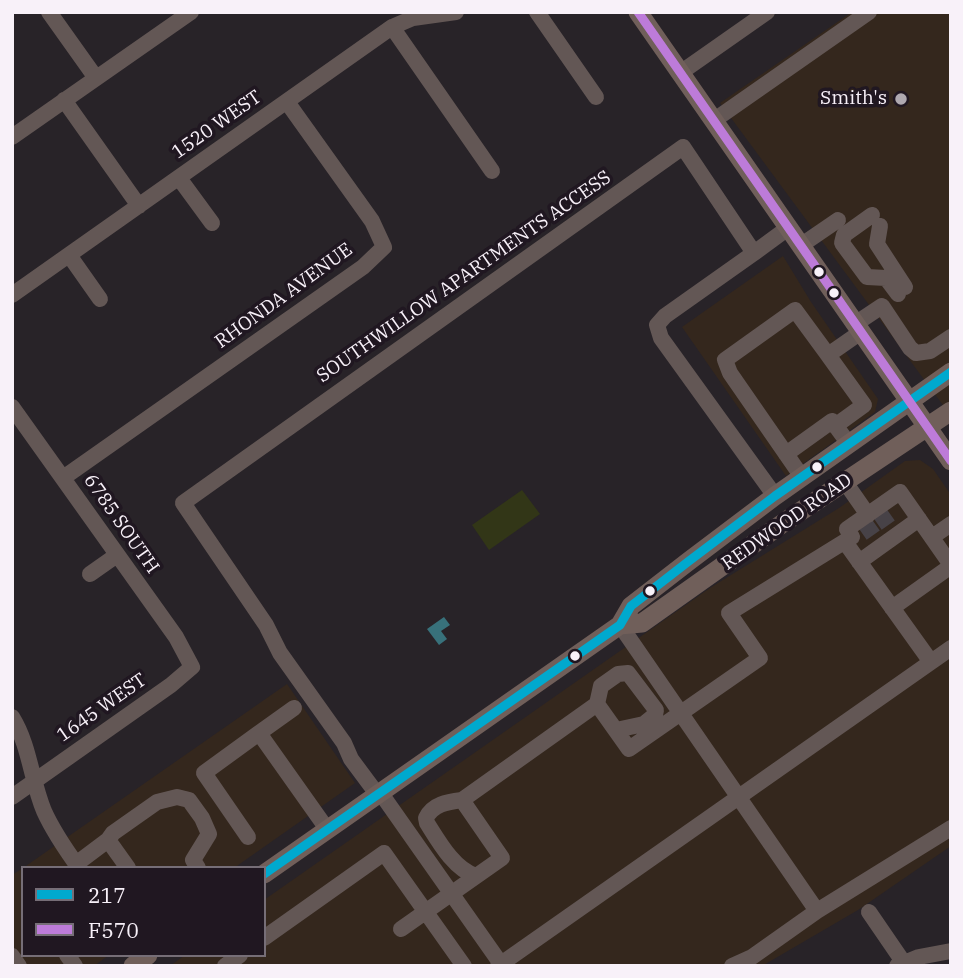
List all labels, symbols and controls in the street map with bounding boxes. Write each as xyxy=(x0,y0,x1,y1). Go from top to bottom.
street label: 1520 WEST xyxy=(168,86,266,164)
place label: Smith's xyxy=(820,88,887,110)
marker: Smith's xyxy=(893,91,909,107)
street label: SOUTHWILLOW APARTMENTS ACCESS xyxy=(312,166,616,388)
street label: RHONDA AVENUE xyxy=(211,238,357,354)
unlabelled marker xyxy=(812,265,826,279)
unlabelled marker xyxy=(827,286,841,300)
unlabelled marker xyxy=(810,460,824,474)
street label: REDWOOD ROAD xyxy=(718,469,856,575)
street label: 6785 SOUTH xyxy=(78,470,164,578)
unlabelled marker xyxy=(643,584,657,598)
unlabelled marker xyxy=(568,649,582,663)
street label: 1645 WEST xyxy=(53,669,151,747)
legend xyxy=(21,866,266,957)
text: 217 xyxy=(88,881,126,909)
text: F570 xyxy=(88,916,139,944)

